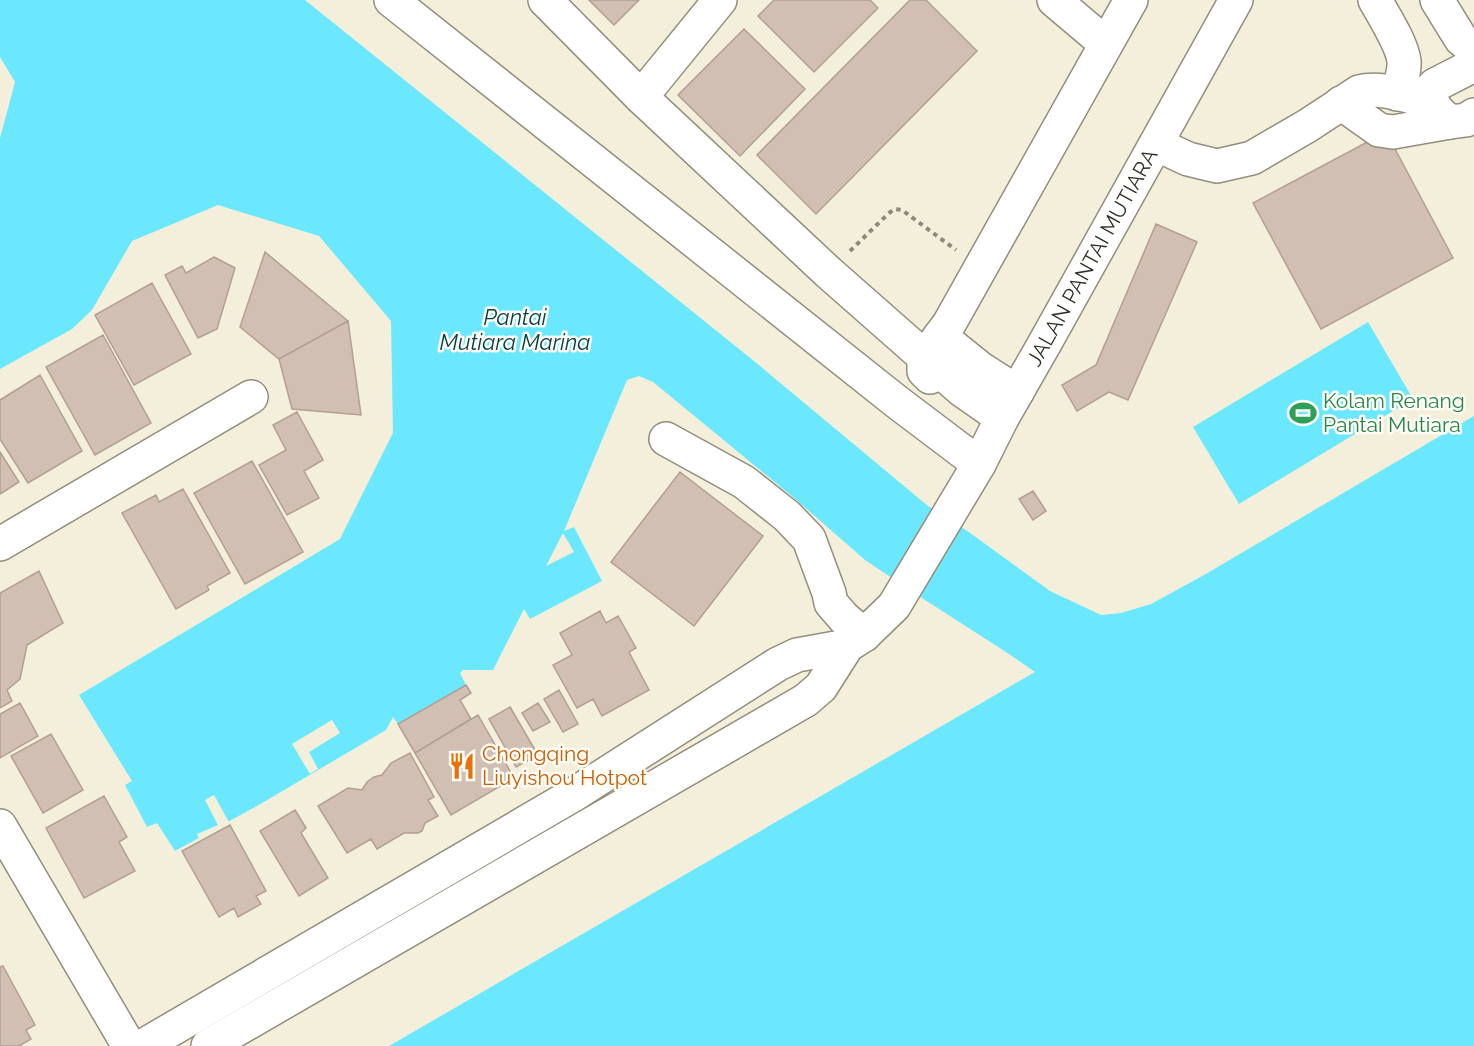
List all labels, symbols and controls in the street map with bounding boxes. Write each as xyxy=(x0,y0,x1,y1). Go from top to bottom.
street label: JALAN PANTAI MUTIARA xyxy=(1021,144,1163,370)
water label: Pantai Mutiara Marina xyxy=(440,304,590,355)
place label: Kolam Renang Pantai Mutiara xyxy=(1323,388,1465,437)
sports icon: Kolam Renang Pantai Mutiara xyxy=(1288,398,1318,428)
place label: Chongqing Liuyishou Hotpot xyxy=(482,741,647,790)
restaurant icon: Chongqing Liuyishou Hotpot xyxy=(447,751,477,781)

